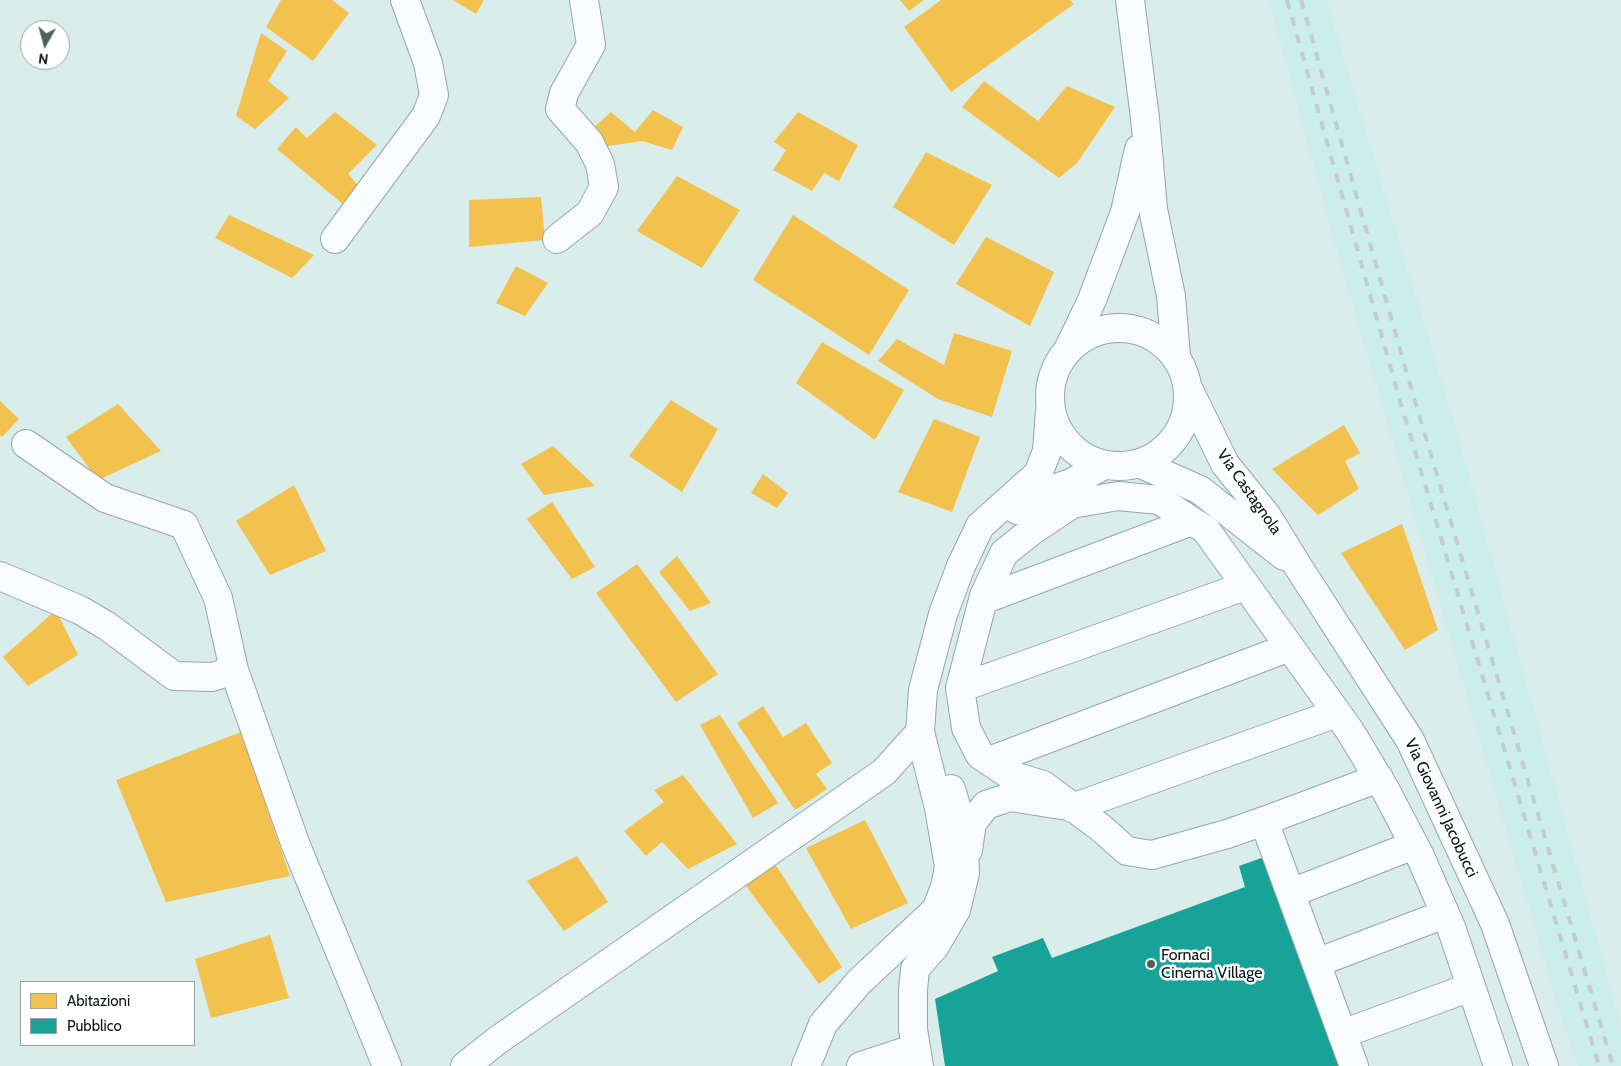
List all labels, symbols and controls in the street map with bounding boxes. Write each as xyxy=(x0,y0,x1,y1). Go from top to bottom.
north arrow xyxy=(20,20,70,70)
text: N xyxy=(37,49,49,68)
street label: Via Castagnola xyxy=(1213,446,1285,538)
street label: Via Giovanni Jacobucci xyxy=(1400,736,1482,880)
place label: Fornaci Cinema Village xyxy=(1161,945,1262,983)
marker: Fornaci Cinema Village xyxy=(1145,958,1157,970)
legend xyxy=(20,981,195,1046)
text: Abitazioni xyxy=(67,992,130,1010)
text: Pubblico xyxy=(67,1017,122,1035)

